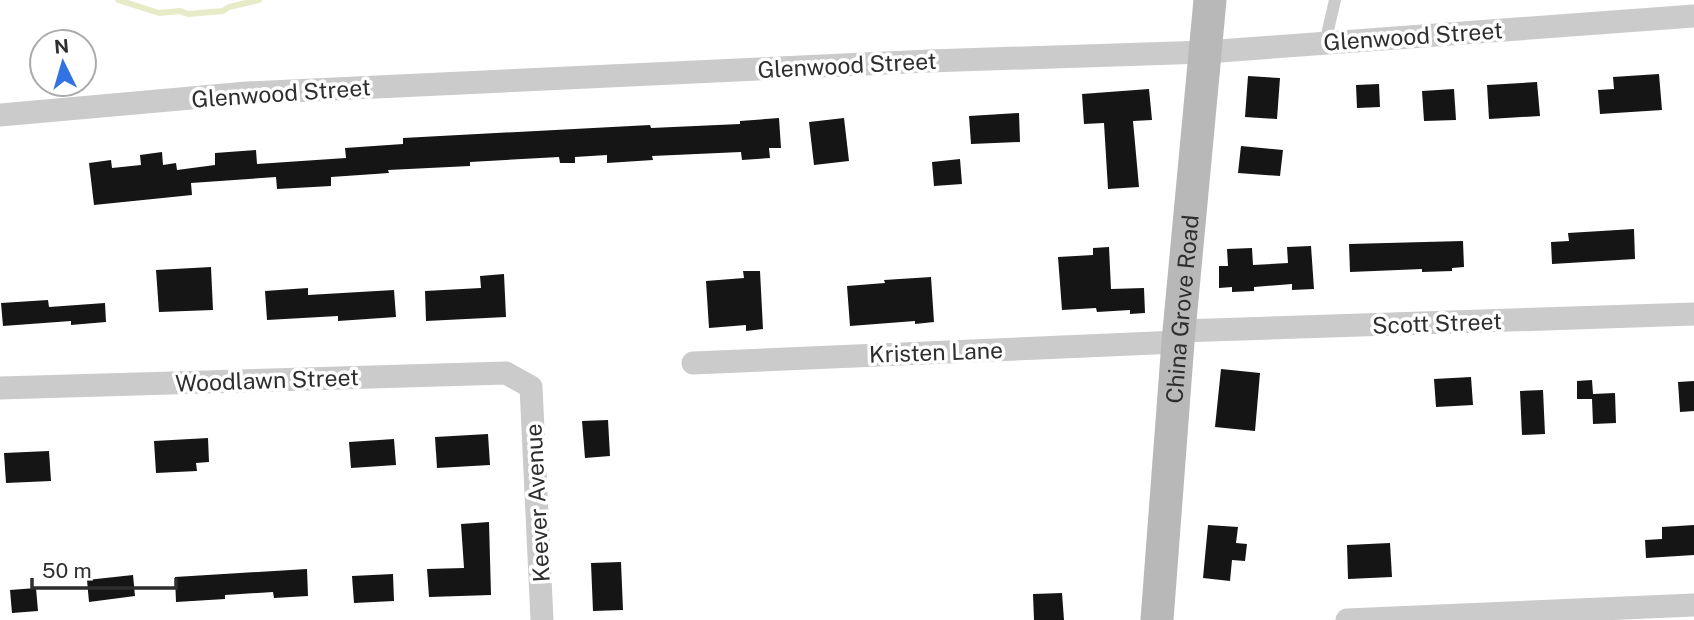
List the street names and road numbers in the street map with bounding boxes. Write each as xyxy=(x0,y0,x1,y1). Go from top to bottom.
street label: Glenwood Street xyxy=(1323,16,1503,56)
street label: Glenwood Street xyxy=(757,47,937,83)
street label: Glenwood Street xyxy=(191,73,371,113)
street label: China Grove Road xyxy=(1160,213,1203,404)
street label: Scott Street xyxy=(1372,307,1502,339)
street label: Kristen Lane xyxy=(868,336,1004,368)
street label: Woodlawn Street xyxy=(175,363,359,397)
street label: Keever Avenue xyxy=(519,423,555,583)

